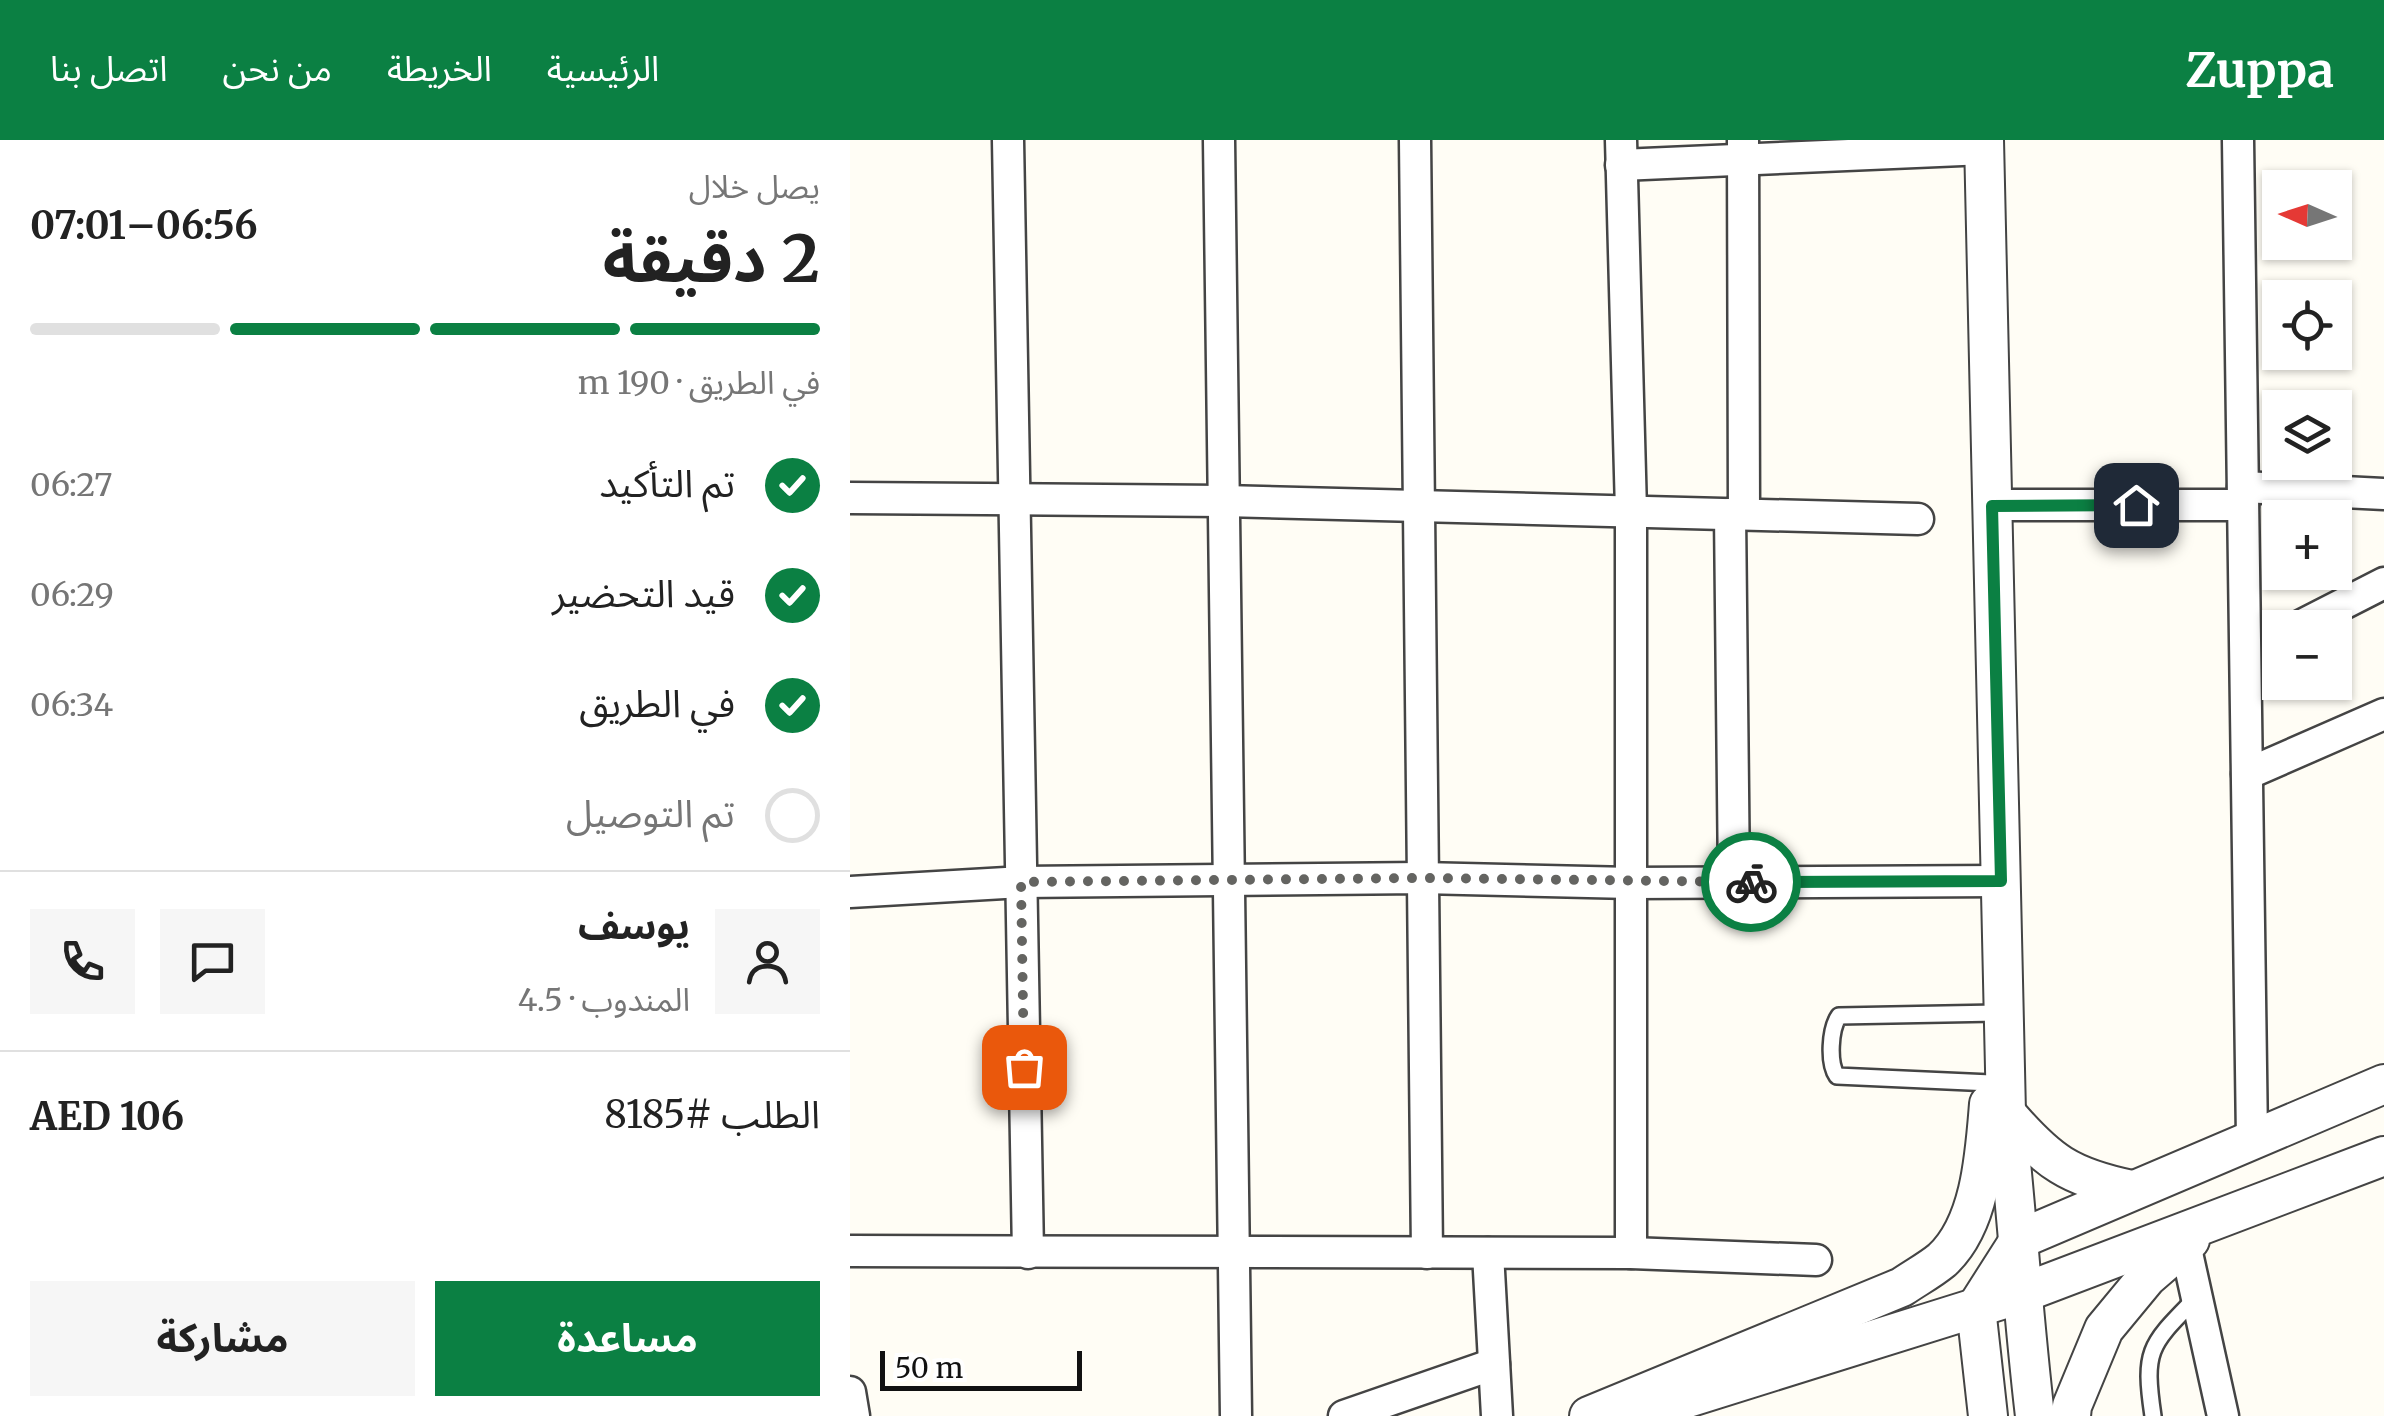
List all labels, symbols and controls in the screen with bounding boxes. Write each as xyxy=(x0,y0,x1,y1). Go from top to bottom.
text: Zuppa xyxy=(2186,40,2334,100)
text: اتصل بنا xyxy=(50,47,167,91)
text: من نحن xyxy=(222,47,332,91)
text: الخريطة xyxy=(387,47,492,91)
text: الرئيسية xyxy=(547,47,659,91)
text: يصل خلال xyxy=(689,167,820,207)
north arrow xyxy=(2262,170,2352,260)
map controls xyxy=(2262,170,2352,700)
text: 06:56–07:01 xyxy=(30,202,258,249)
text: 2 دقيقة xyxy=(603,218,820,300)
button: locate xyxy=(2262,280,2352,370)
text: في الطريق · 190 m xyxy=(578,363,820,403)
button: layers xyxy=(2262,390,2352,480)
icon: check xyxy=(765,458,820,513)
text: تم التأكيد xyxy=(599,460,735,507)
pin xyxy=(2094,463,2179,548)
text: 06:27 xyxy=(30,465,112,505)
icon: home xyxy=(2109,478,2164,533)
button: + xyxy=(2262,500,2352,590)
icon: check xyxy=(765,568,820,623)
text: قيد التحضير xyxy=(552,570,735,617)
text: 06:29 xyxy=(30,575,114,615)
button: − xyxy=(2262,610,2352,700)
icon: check xyxy=(765,678,820,733)
text: في الطريق xyxy=(579,680,735,727)
text: 06:34 xyxy=(30,685,113,725)
text: تم التوصيل xyxy=(566,790,735,837)
courier xyxy=(1701,832,1801,932)
icon: bike xyxy=(1724,855,1779,910)
text: يوسف xyxy=(578,902,690,949)
button: phone xyxy=(30,909,135,1014)
button: chat xyxy=(160,909,265,1014)
button: person xyxy=(715,909,820,1014)
text: المندوب · 4.5 xyxy=(518,980,690,1020)
pin xyxy=(982,1025,1067,1110)
icon: bag xyxy=(997,1040,1052,1095)
text: الطلب #8185 xyxy=(604,1091,820,1138)
text: AED 106 xyxy=(30,1093,184,1140)
button: مشاركة xyxy=(30,1281,415,1396)
button: مساعدة xyxy=(435,1281,820,1396)
scale bar xyxy=(880,1346,1082,1390)
text: 50 m xyxy=(895,1350,963,1386)

